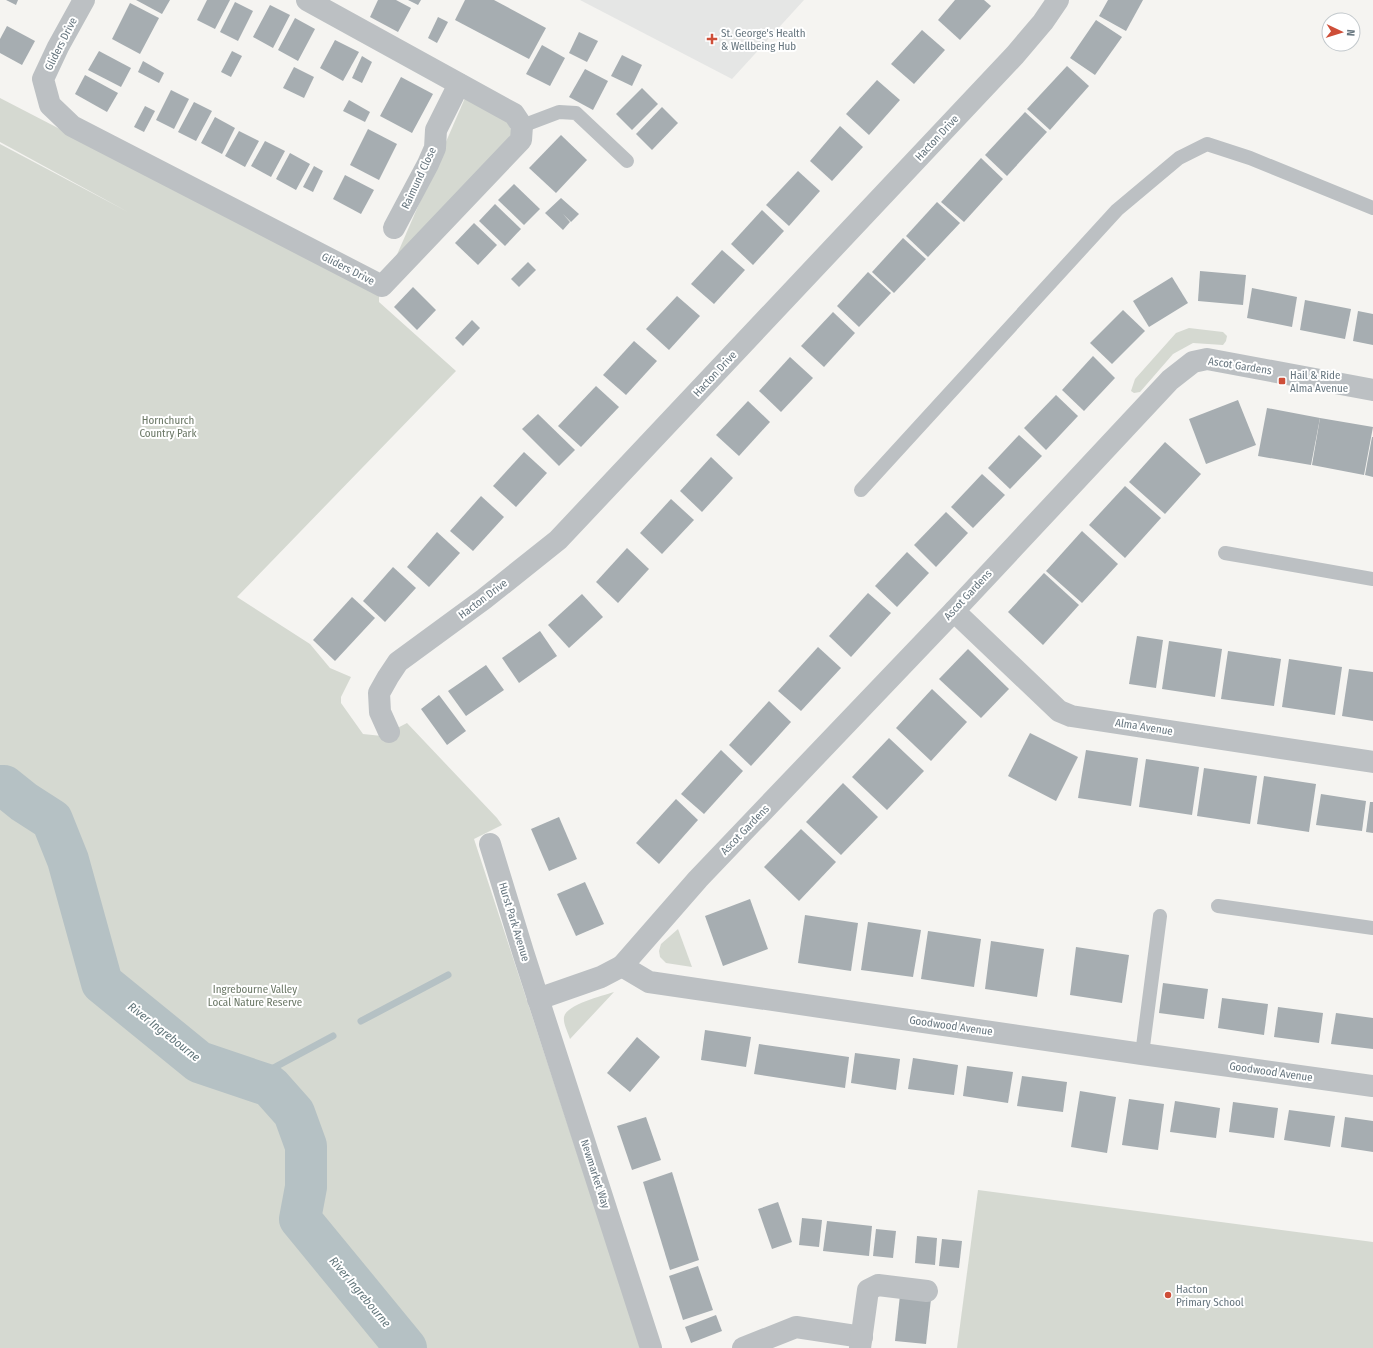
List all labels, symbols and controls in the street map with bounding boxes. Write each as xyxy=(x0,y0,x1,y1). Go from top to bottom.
north arrow xyxy=(1321,12,1361,52)
street label: Gliders Drive xyxy=(42,15,80,73)
place label: St. George's Health & Wellbeing Hub xyxy=(721,27,806,53)
text: N xyxy=(1344,29,1357,36)
marker: St. George's Health & Wellbeing Hub xyxy=(706,33,718,45)
street label: Hacton Drive xyxy=(913,112,961,164)
street label: Raimund Close xyxy=(399,145,439,211)
street label: Gliders Drive xyxy=(319,250,377,288)
street label: Hacton Drive xyxy=(691,348,739,400)
street label: Ascot Gardens xyxy=(1207,355,1273,377)
place label: Hail & Ride Alma Avenue xyxy=(1290,369,1348,395)
marker: Hail & Ride Alma Avenue xyxy=(1277,376,1287,386)
park label: Hornchurch Country Park xyxy=(139,414,197,440)
street label: Ascot Gardens xyxy=(941,567,995,623)
street label: Hacton Drive xyxy=(456,576,510,622)
street label: Alma Avenue xyxy=(1114,716,1174,738)
street label: Ascot Gardens xyxy=(718,802,772,858)
street label: Hurst Park Avenue xyxy=(496,881,532,963)
park label: Ingrebourne Valley Local Nature Reserve xyxy=(208,983,302,1009)
water label: River Ingrebourne xyxy=(125,1000,203,1065)
street label: Goodwood Avenue xyxy=(908,1014,994,1038)
street label: Goodwood Avenue xyxy=(1228,1060,1314,1084)
street label: Newmarket Way xyxy=(578,1138,612,1210)
water label: River Ingrebourne xyxy=(326,1254,394,1330)
place label: Hacton Primary School xyxy=(1176,1283,1244,1309)
marker: Hacton Primary School xyxy=(1163,1290,1173,1300)

